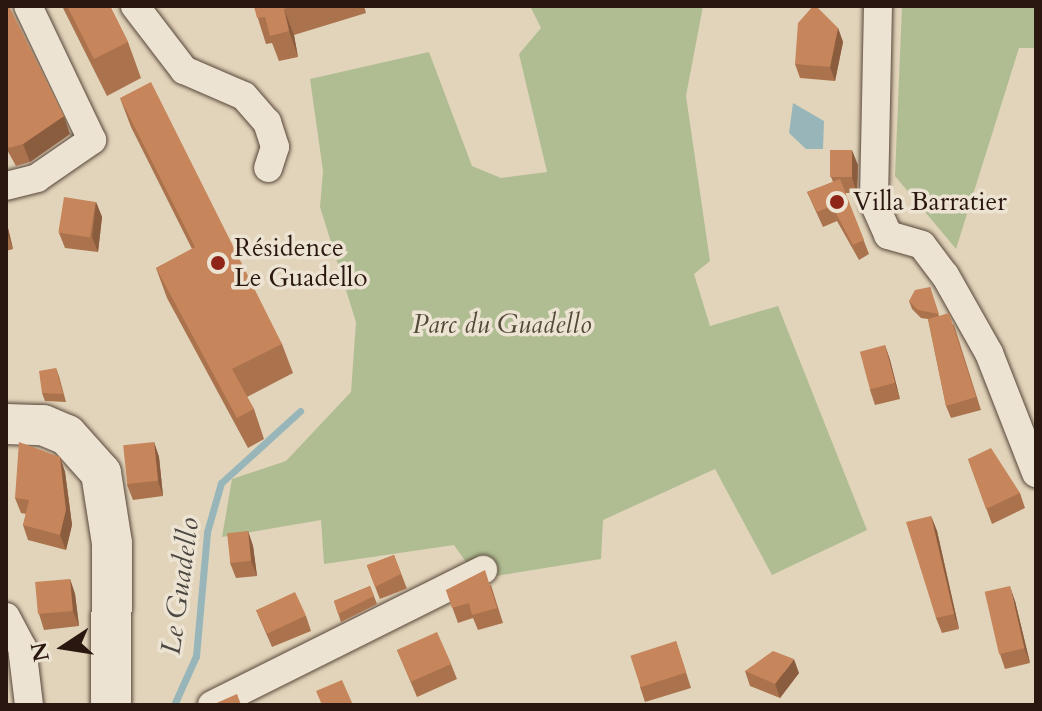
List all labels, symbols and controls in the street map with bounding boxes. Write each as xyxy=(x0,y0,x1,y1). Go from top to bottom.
place label: Villa Barratier xyxy=(853,186,1007,218)
marker: Villa Barratier xyxy=(828,193,846,211)
place label: Résidence Le Guadello xyxy=(234,232,368,294)
marker: Résidence Le Guadello xyxy=(209,254,227,272)
park label: Parc du Guadello xyxy=(412,309,592,341)
water label: Le Guadello xyxy=(154,515,206,657)
north arrow xyxy=(24,607,104,687)
text: N xyxy=(24,640,57,664)

